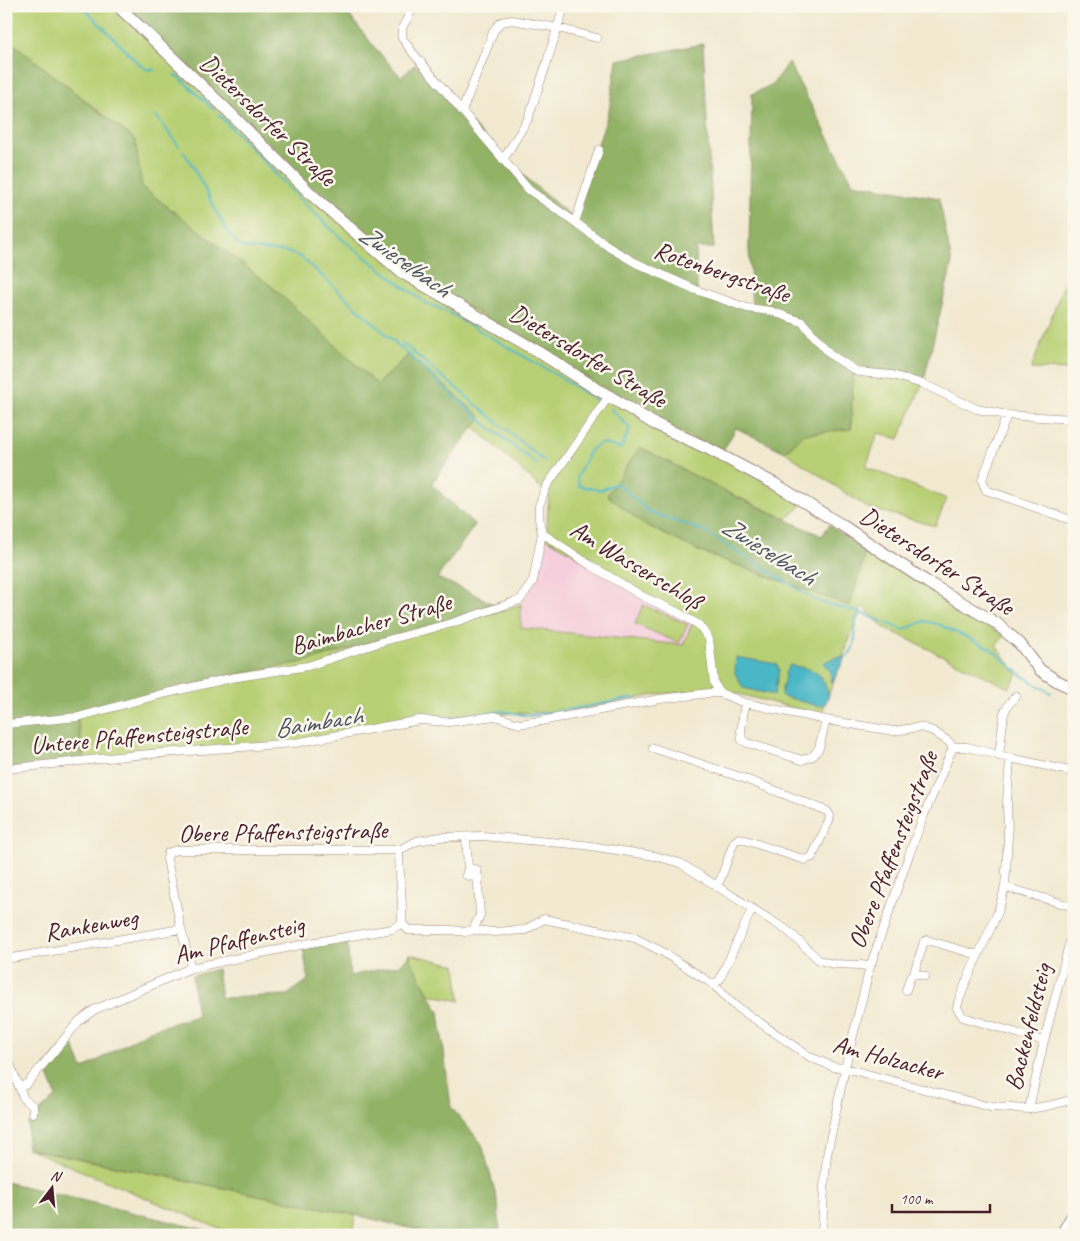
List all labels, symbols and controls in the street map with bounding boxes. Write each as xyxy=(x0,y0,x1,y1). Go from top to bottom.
street label: Dietersdorfer Straße xyxy=(193,47,344,194)
water label: Zwieselbach xyxy=(353,217,459,306)
street label: Rotenbergstraße xyxy=(650,234,796,311)
street label: Dietersdorfer Straße xyxy=(504,297,674,416)
street label: Dietersdorfer Straße xyxy=(854,499,1022,624)
water label: Zwieselbach xyxy=(716,509,824,594)
street label: Am Wasserschloß xyxy=(564,513,710,618)
street label: Baimbacher Straße xyxy=(287,585,457,662)
water label: Baimbach xyxy=(272,699,366,745)
street label: Untere Pfaffensteigstraße xyxy=(29,710,251,761)
street label: Obere Pfaffensteigstraße xyxy=(841,745,946,953)
street label: Obere Pfaffensteigstraße xyxy=(178,814,389,850)
street label: Rankenweg xyxy=(42,901,142,949)
street label: Am Pfaffensteig xyxy=(171,908,309,972)
street label: Backenfeldsteig xyxy=(997,958,1060,1094)
street label: Am Holzacker xyxy=(829,1028,949,1089)
north arrow xyxy=(28,1164,78,1214)
text: N xyxy=(49,1167,64,1186)
scale bar xyxy=(892,1181,990,1213)
text: 100 m xyxy=(900,1190,934,1209)

